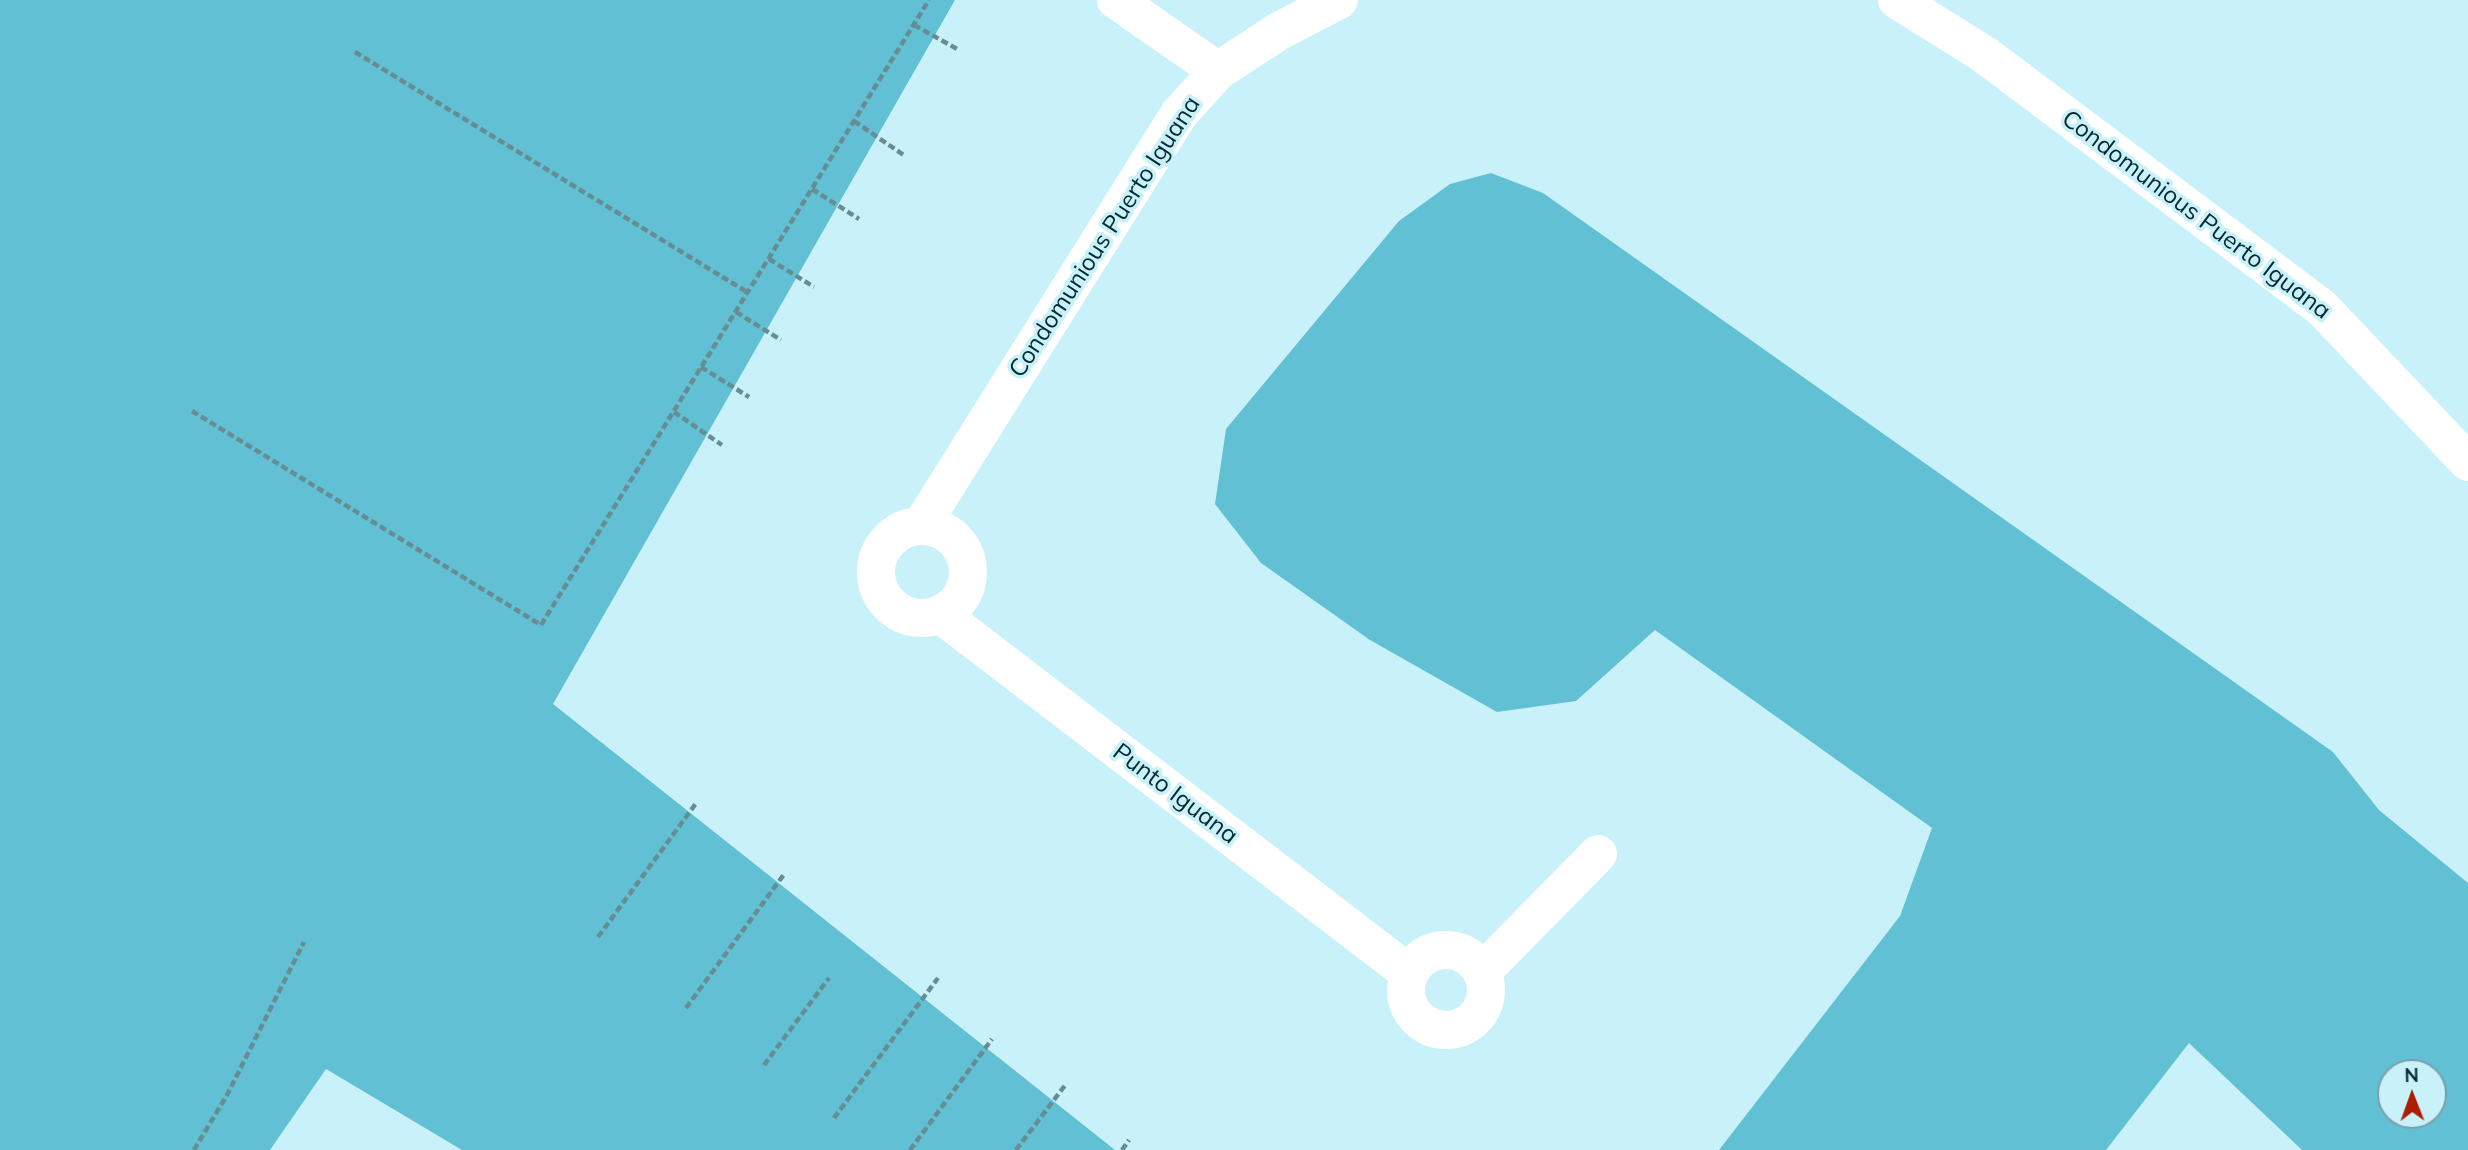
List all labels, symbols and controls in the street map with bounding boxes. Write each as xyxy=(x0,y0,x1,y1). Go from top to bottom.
street label: Condomunious Puerto Iguana xyxy=(1003,91,1207,383)
street label: Condomunious Puerto Iguana xyxy=(2056,104,2336,326)
street label: Punto Iguana xyxy=(1107,738,1243,850)
north arrow xyxy=(2377,1059,2447,1129)
text: N xyxy=(2404,1063,2419,1087)

